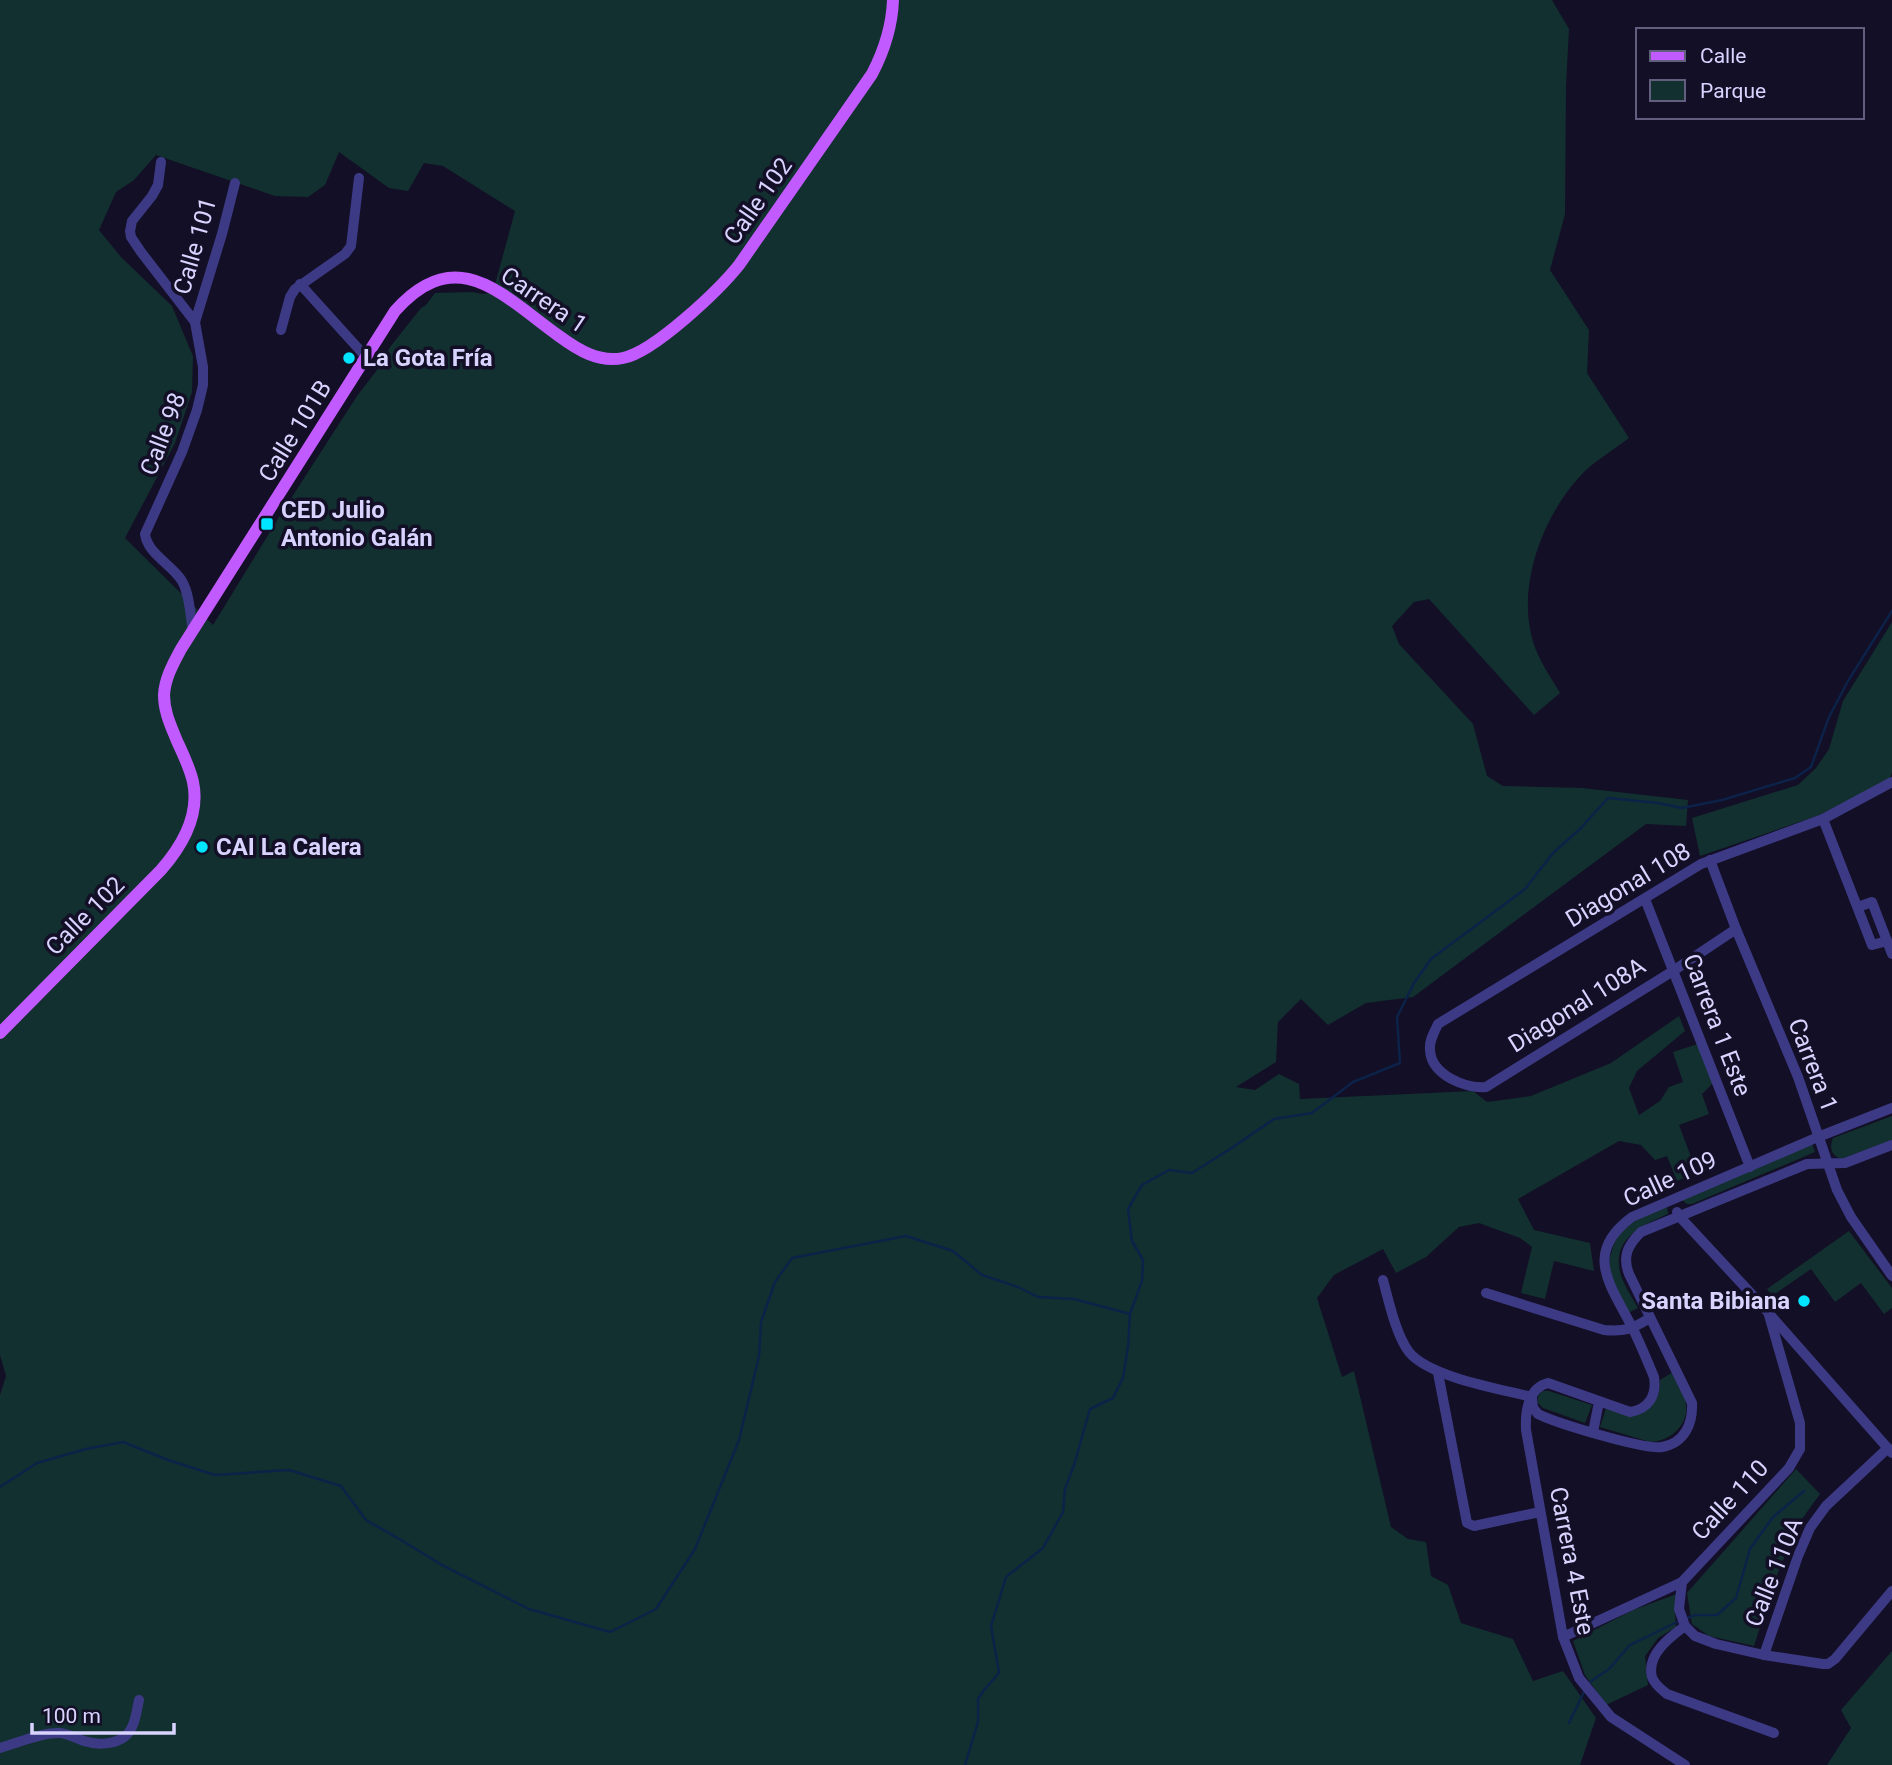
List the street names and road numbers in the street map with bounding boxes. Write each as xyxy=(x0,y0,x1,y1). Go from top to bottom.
street label: Calle 102 xyxy=(718,152,798,250)
street label: Calle 101 xyxy=(168,194,222,298)
street label: Carrera 1 xyxy=(496,261,592,339)
street label: Calle 101B xyxy=(253,375,337,487)
street label: Calle 98 xyxy=(135,389,191,479)
street label: Diagonal 108 xyxy=(1561,837,1695,933)
street label: Calle 102 xyxy=(40,871,130,961)
street label: Carrera 1 Este xyxy=(1677,950,1757,1100)
street label: Diagonal 108A xyxy=(1503,952,1651,1058)
street label: Carrera 1 xyxy=(1782,1014,1844,1116)
street label: Calle 109 xyxy=(1619,1145,1721,1213)
street label: Calle 110 xyxy=(1686,1454,1774,1546)
street label: Carrera 4 Este xyxy=(1544,1485,1600,1637)
street label: Calle 110A xyxy=(1739,1513,1809,1631)

